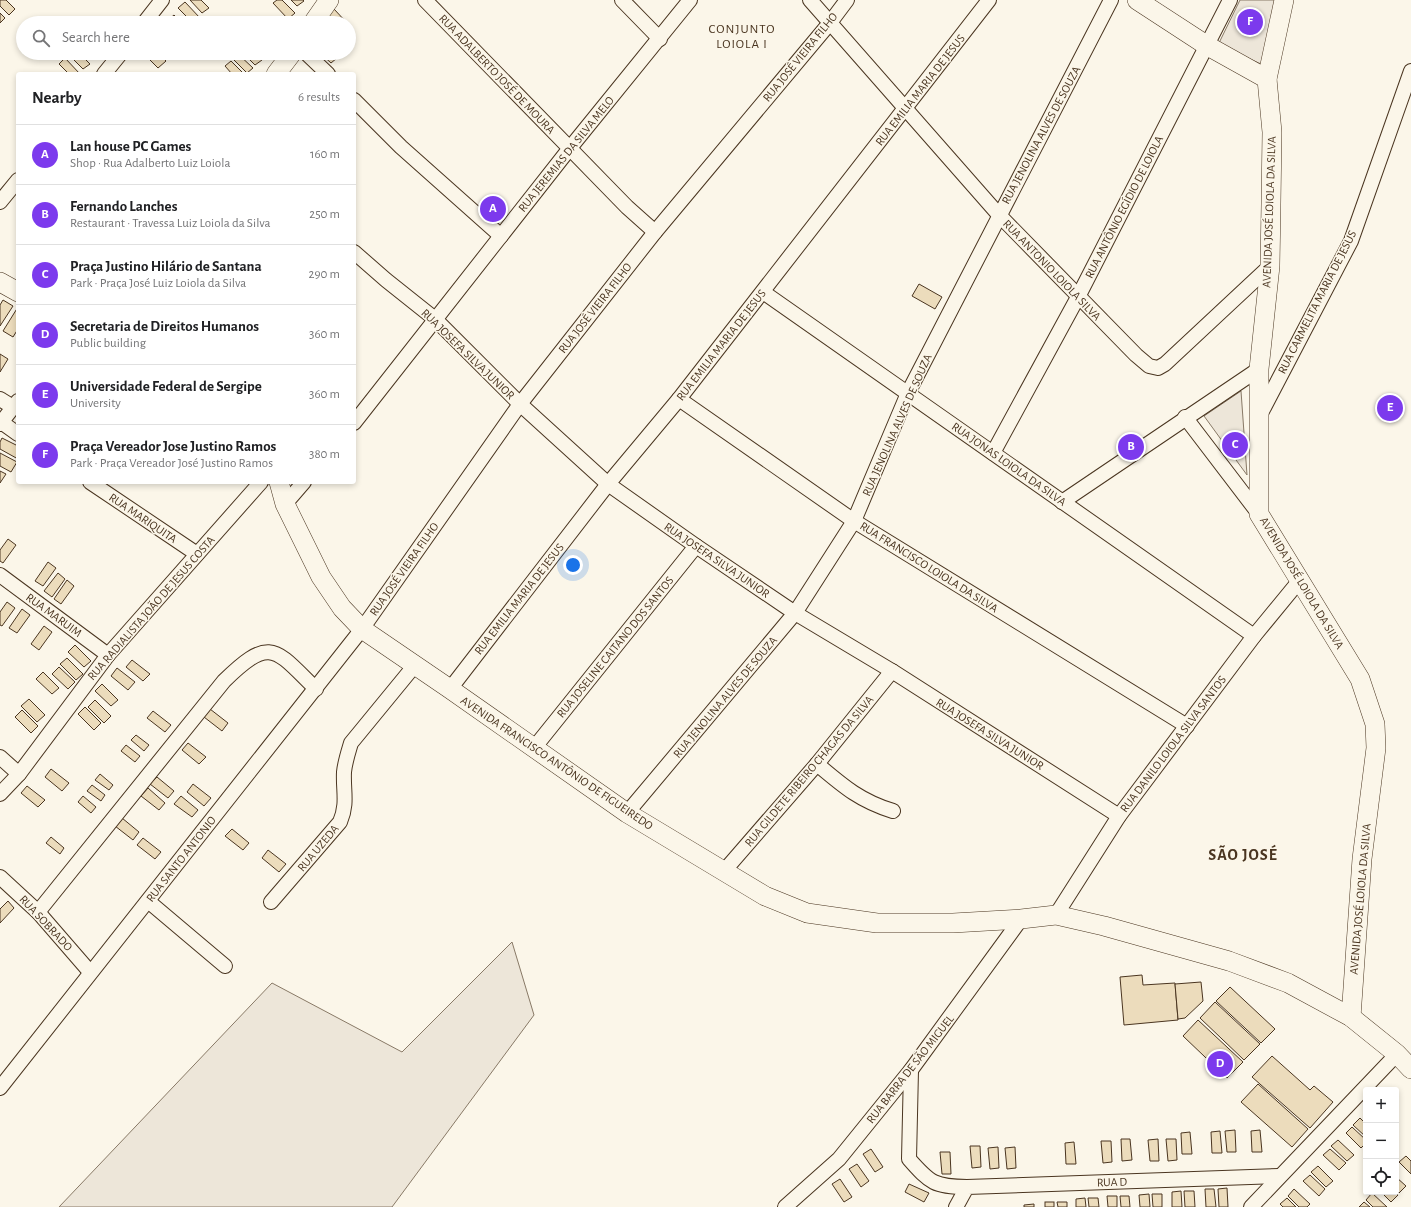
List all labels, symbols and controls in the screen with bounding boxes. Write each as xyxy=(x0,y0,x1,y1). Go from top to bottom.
pin: F xyxy=(1237,7,1263,37)
street label: RUA JOSÉ VIEIRA FILHO xyxy=(760,9,840,104)
street label: RUA ADALBERTO JOSÉ DE MOURA xyxy=(437,11,558,136)
search box xyxy=(16,16,356,60)
district label: CONJUNTO LOIOLA I xyxy=(709,23,775,51)
icon: search xyxy=(30,27,52,49)
text: Search here xyxy=(62,30,130,45)
street label: RUA EMILIA MARIA DE JESUS xyxy=(873,32,967,148)
street label: RUA JENOLINA ALVES DE SOUZA xyxy=(1000,64,1083,206)
text: Nearby xyxy=(32,89,82,106)
text: 6 results xyxy=(298,91,340,104)
street label: RUA JEREMIAS DA SILVA MELO xyxy=(516,94,616,214)
street label: RUA ANTÔNIO EGÍDIO DE LOIOLA xyxy=(1082,133,1165,280)
street label: AVENIDA JOSÉ LOIOLA DA SILVA xyxy=(1259,136,1278,288)
text: Lan house PC Games xyxy=(70,139,191,154)
text: A xyxy=(41,148,49,161)
text: 160 m xyxy=(310,148,340,161)
text: Shop · Rua Adalberto Luiz Loiola xyxy=(70,157,230,170)
pin: A xyxy=(480,194,506,224)
text: Fernando Lanches xyxy=(70,199,177,214)
text: B xyxy=(41,208,49,221)
text: 250 m xyxy=(309,208,340,221)
text: Restaurant · Travessa Luiz Loiola da Silva xyxy=(70,217,271,230)
street label: RUA ANTONIO LOIOLA SILVA xyxy=(1001,217,1103,323)
street label: RUA CARMELITA MARIA DE JESUS xyxy=(1276,228,1359,376)
text: Praça Justino Hilário de Santana xyxy=(70,259,262,274)
street label: RUA JOSÉ VIEIRA FILHO xyxy=(555,260,634,355)
text: C xyxy=(42,268,48,281)
text: 290 m xyxy=(309,268,340,281)
text: Park · Praça José Luiz Loiola da Silva xyxy=(70,277,246,290)
street label: RUA EMILIA MARIA DE JESUS xyxy=(674,287,768,403)
street label: RUA JOSEFA SILVA JUNIOR xyxy=(419,306,517,402)
text: Secretaria de Direitos Humanos xyxy=(70,319,259,334)
text: D xyxy=(41,328,49,341)
text: 360 m xyxy=(309,328,340,341)
text: Public building xyxy=(70,337,146,350)
street label: RUA JENOLINA ALVES DE SOUZA xyxy=(860,352,934,498)
text: Universidade Federal de Sergipe xyxy=(70,379,262,394)
text: E xyxy=(42,388,48,401)
text: 360 m xyxy=(309,388,340,401)
pin: E xyxy=(1377,393,1403,423)
text: University xyxy=(70,397,121,410)
street label: RUA JONAS LOIOLA DA SILVA xyxy=(950,420,1068,508)
pin: C xyxy=(1222,430,1248,460)
pin: B xyxy=(1118,432,1144,462)
text: Praça Vereador Jose Justino Ramos xyxy=(70,439,276,454)
text: F xyxy=(42,448,48,461)
text: 380 m xyxy=(309,448,340,461)
text: Park · Praça Vereador José Justino Ramos xyxy=(70,457,273,470)
street label: RUA MARIQUITA xyxy=(106,491,179,546)
street label: AVENIDA JOSÉ LOIOLA DA SILVA xyxy=(1258,514,1347,651)
street label: RUA JOSÉ VIEIRA FILHO xyxy=(366,519,441,618)
street label: RUA FRANCISCO LOIOLA DA SILVA xyxy=(858,519,1000,615)
street label: RUA JOSEFA SILVA JUNIOR xyxy=(662,520,772,600)
street label: RUA RADIALISTA JOÃO DE JESUS COSTA xyxy=(84,532,217,682)
street label: RUA EMILIA MARIA DE JESUS xyxy=(472,541,566,657)
your location xyxy=(563,555,583,575)
street label: RUA JOSELINE CAITANO DOS SANTOS xyxy=(554,574,676,720)
street label: RUA MARUIM xyxy=(24,591,84,639)
street label: RUA JENOLINA ALVES DE SOUZA xyxy=(671,634,779,760)
street label: RUA DANILO LOIOLA SILVA SANTOS xyxy=(1118,673,1228,814)
street label: AVENIDA FRANCISCO ANTÔNIO DE FIGUEIREDO xyxy=(459,693,656,832)
street label: RUA GILDETE RIBEIRO CHAGAS DA SILVA xyxy=(742,693,876,849)
street label: RUA JOSEFA SILVA JUNIOR xyxy=(934,696,1046,772)
street label: RUA SANTO ANTONIO xyxy=(144,814,218,904)
street label: RUA UZEDA xyxy=(295,822,341,874)
street label: AVENIDA JOSÉ LOIOLA DA SILVA xyxy=(1346,823,1373,975)
district label: SÃO JOSÉ xyxy=(1208,844,1278,863)
street label: RUA SOBRADO xyxy=(17,893,75,953)
street label: RUA BARRA DE SÃO MIGUEL xyxy=(863,1011,956,1125)
pin: D xyxy=(1207,1049,1233,1079)
map controls xyxy=(1363,1087,1399,1195)
button: + xyxy=(1363,1087,1399,1123)
button: − xyxy=(1363,1123,1399,1159)
button: locate xyxy=(1363,1159,1399,1195)
street label: RUA D xyxy=(1097,1175,1128,1189)

